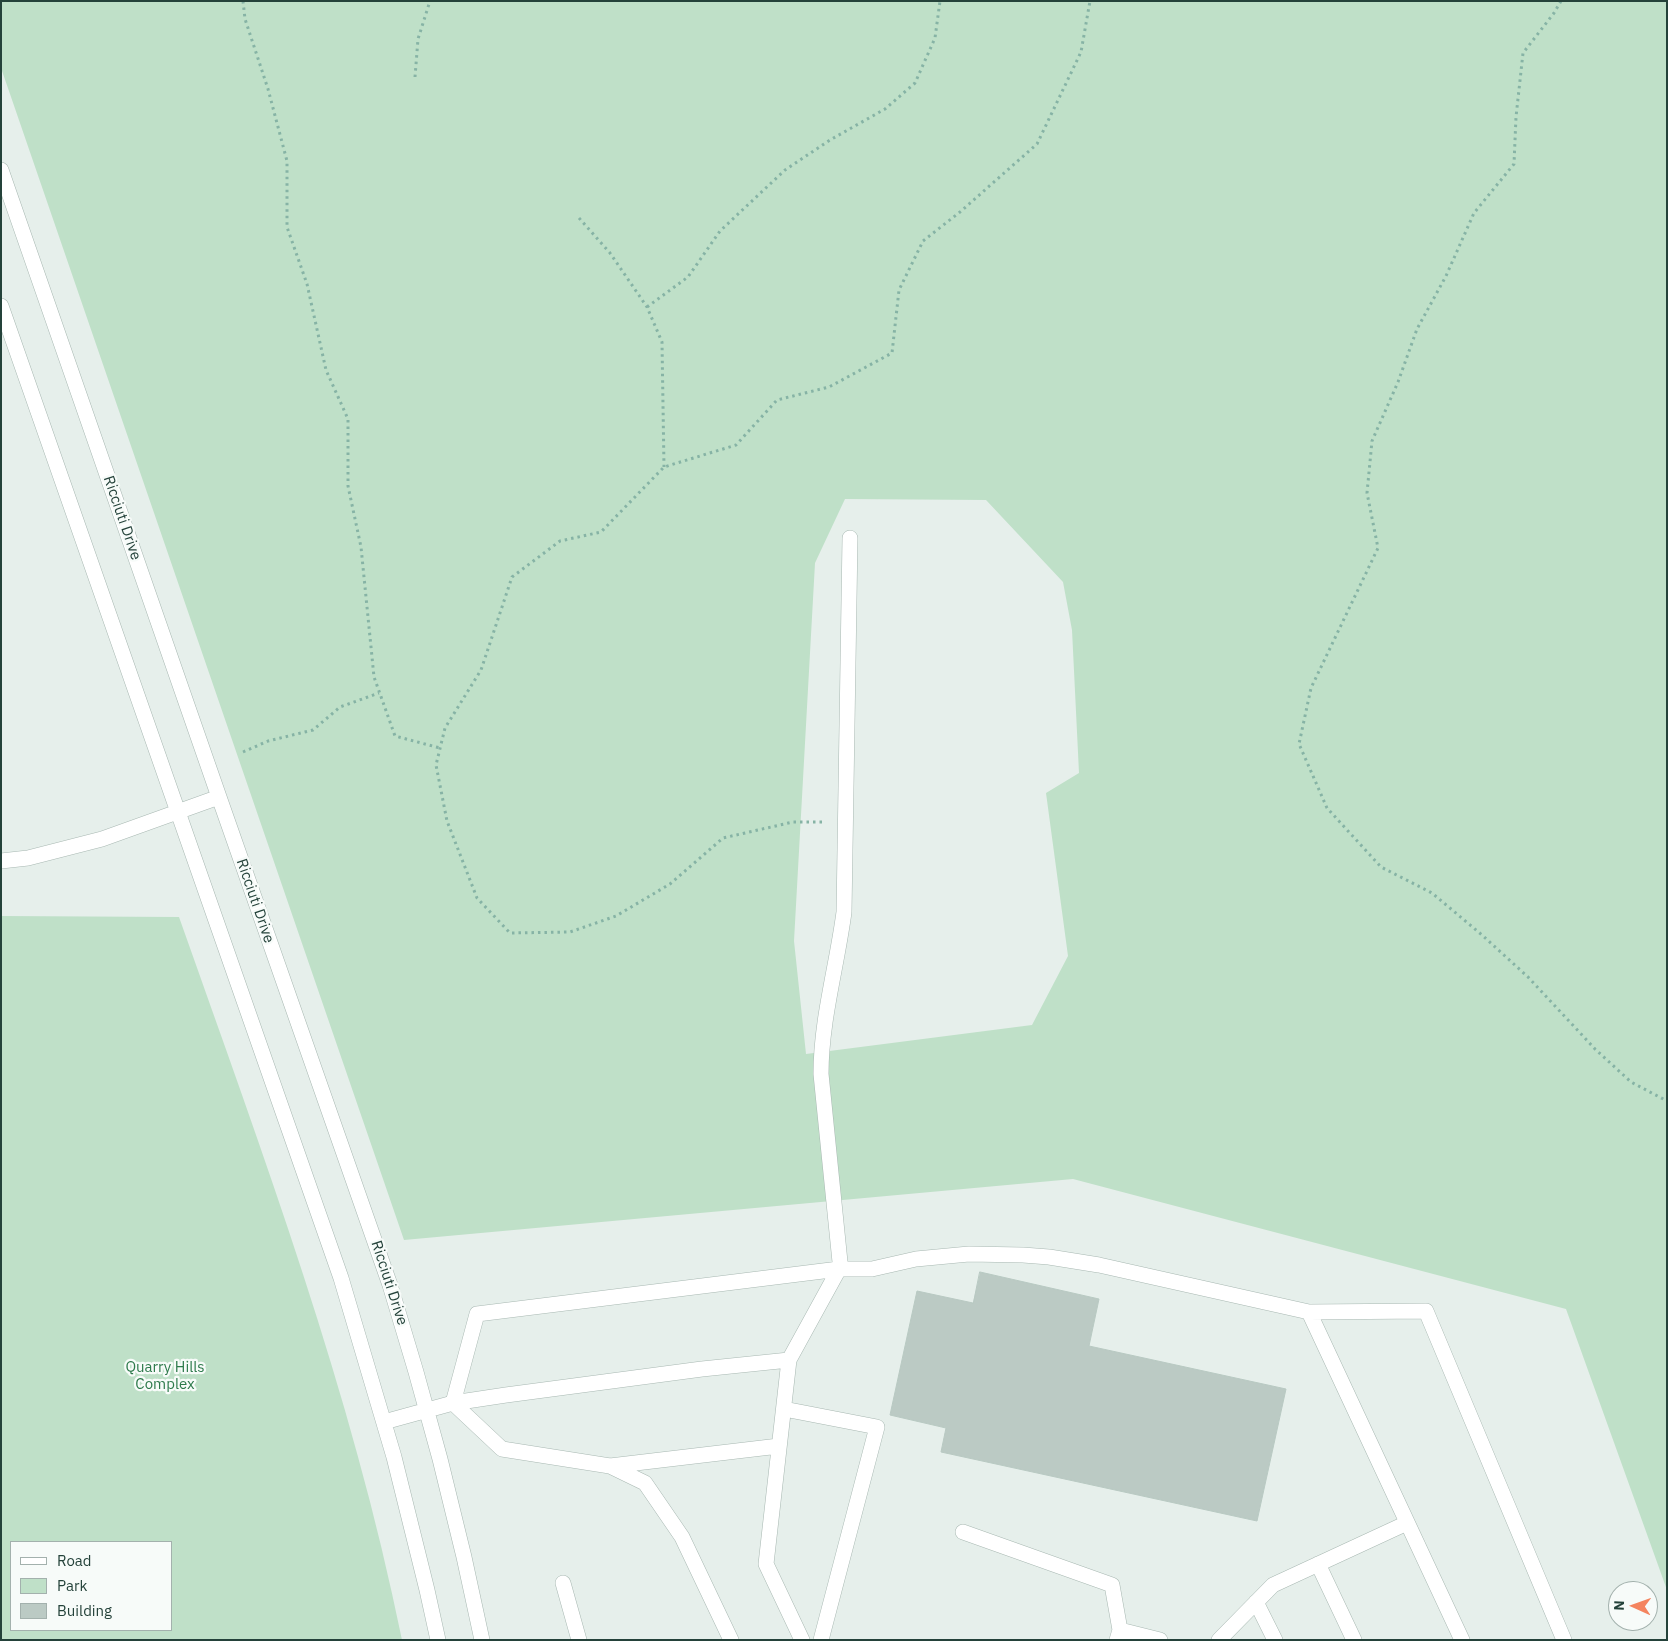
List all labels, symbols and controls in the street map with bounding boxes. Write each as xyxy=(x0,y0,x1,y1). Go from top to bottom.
street label: Ricciuti Drive xyxy=(99,473,145,563)
street label: Ricciuti Drive xyxy=(232,856,278,946)
street label: Ricciuti Drive xyxy=(367,1238,411,1328)
park label: Quarry Hills Complex xyxy=(125,1359,205,1394)
legend xyxy=(10,1541,172,1631)
text: Road xyxy=(57,1551,92,1570)
text: Park xyxy=(57,1576,87,1595)
north arrow xyxy=(1608,1581,1658,1631)
text: N xyxy=(1610,1600,1628,1611)
text: Building xyxy=(57,1601,112,1620)

